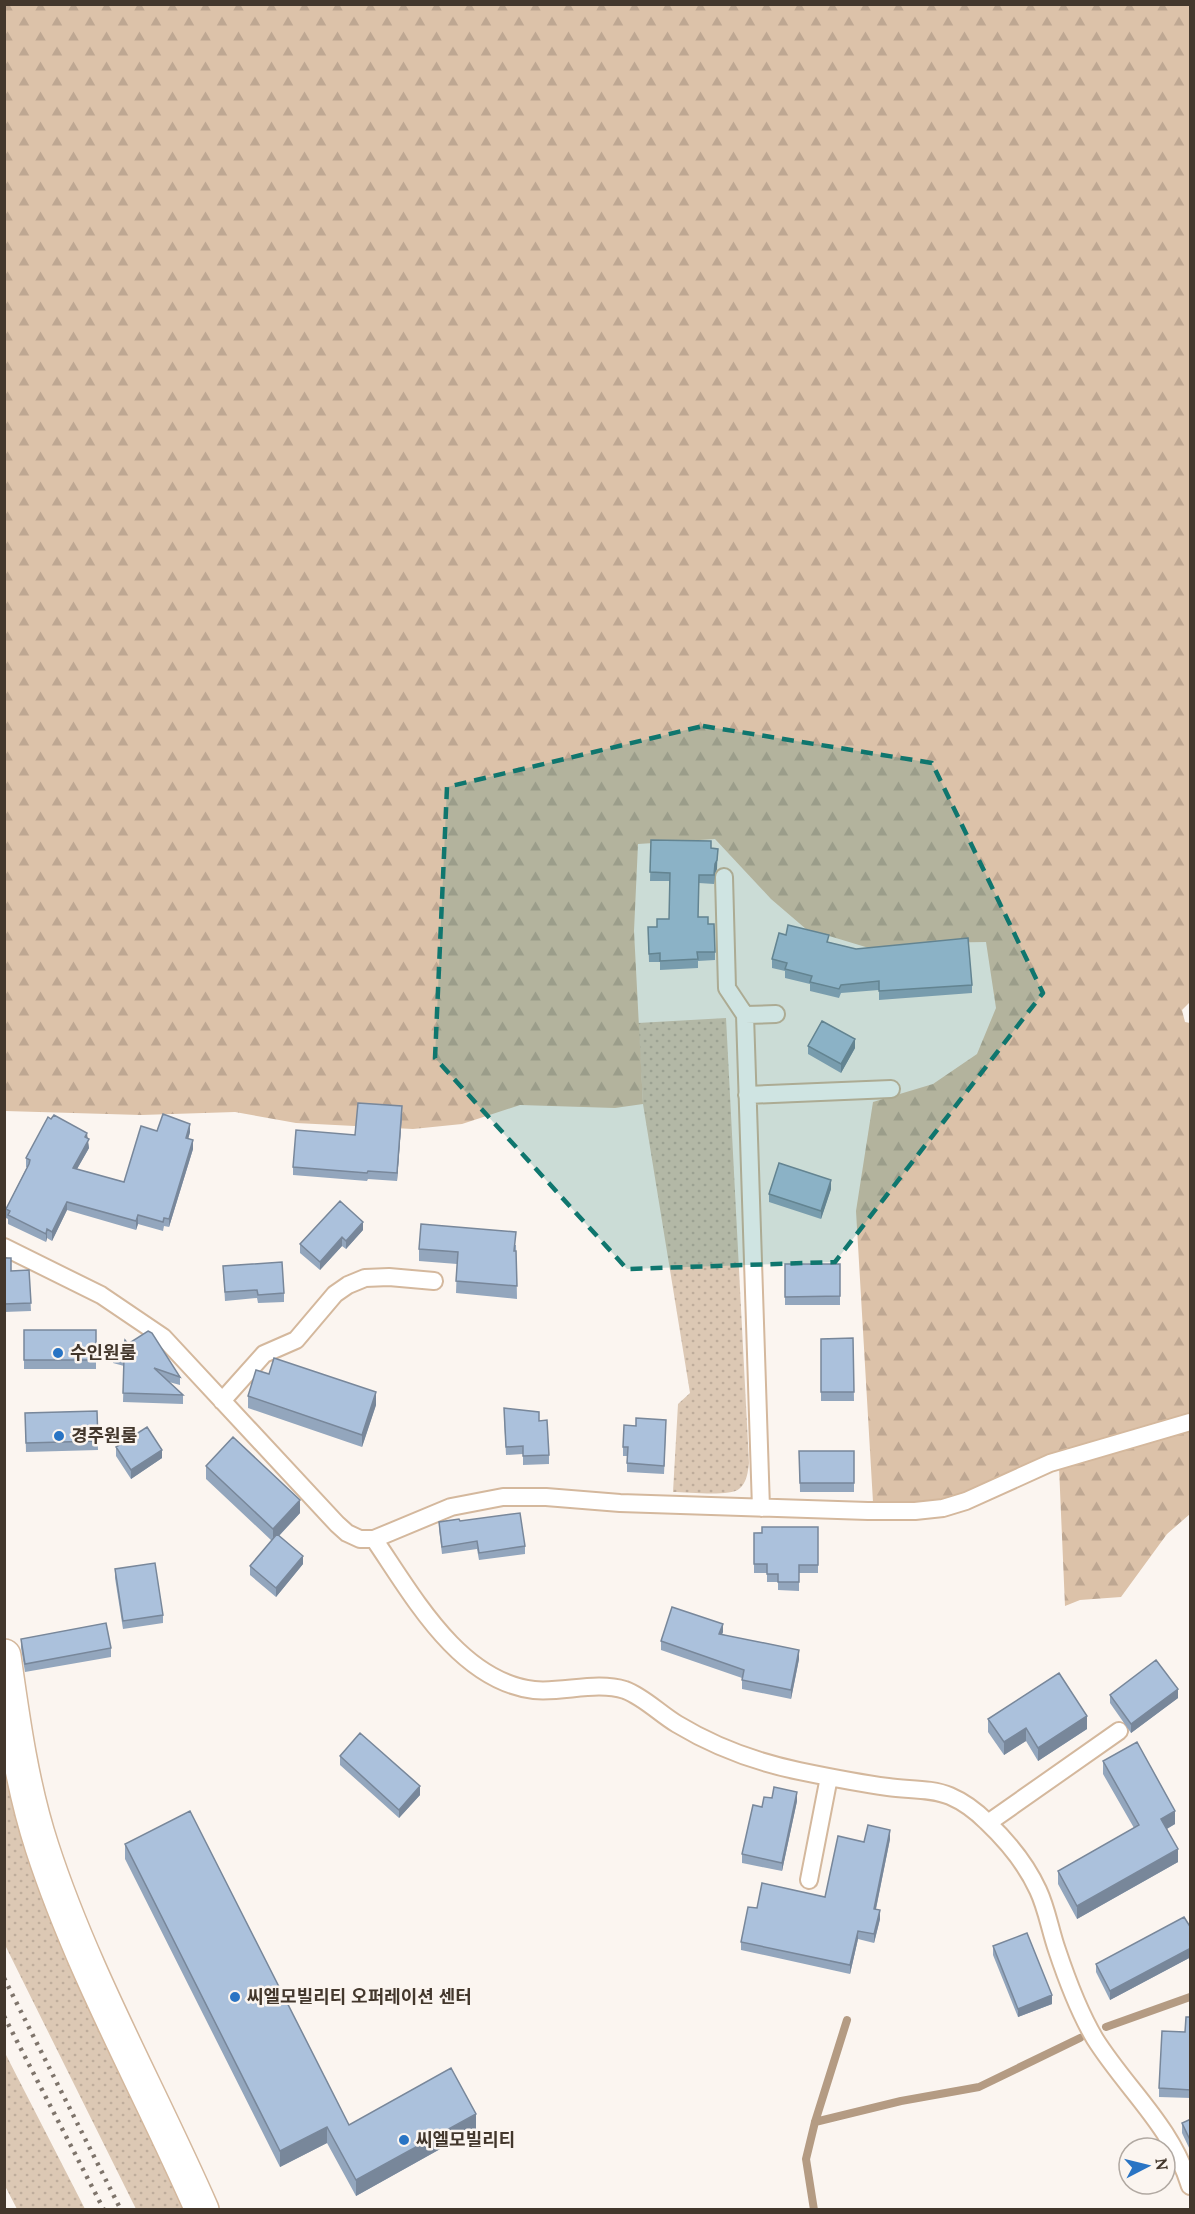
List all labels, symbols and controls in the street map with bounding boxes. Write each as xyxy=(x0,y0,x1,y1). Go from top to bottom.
place label: 수인원룸 xyxy=(70,1341,136,1364)
marker: 수인원룸 xyxy=(51,1346,65,1360)
place label: 경주원룸 xyxy=(71,1424,137,1447)
marker: 경주원룸 xyxy=(52,1429,66,1443)
place label: 씨엘모빌리티 오퍼레이션 센터 xyxy=(247,1985,472,2008)
marker: 씨엘모빌리티 오퍼레이션 센터 xyxy=(228,1990,242,2004)
place label: 씨엘모빌리티 xyxy=(416,2128,515,2151)
marker: 씨엘모빌리티 xyxy=(397,2133,411,2147)
north arrow xyxy=(1117,2136,1177,2196)
text: N xyxy=(1151,2157,1173,2172)

